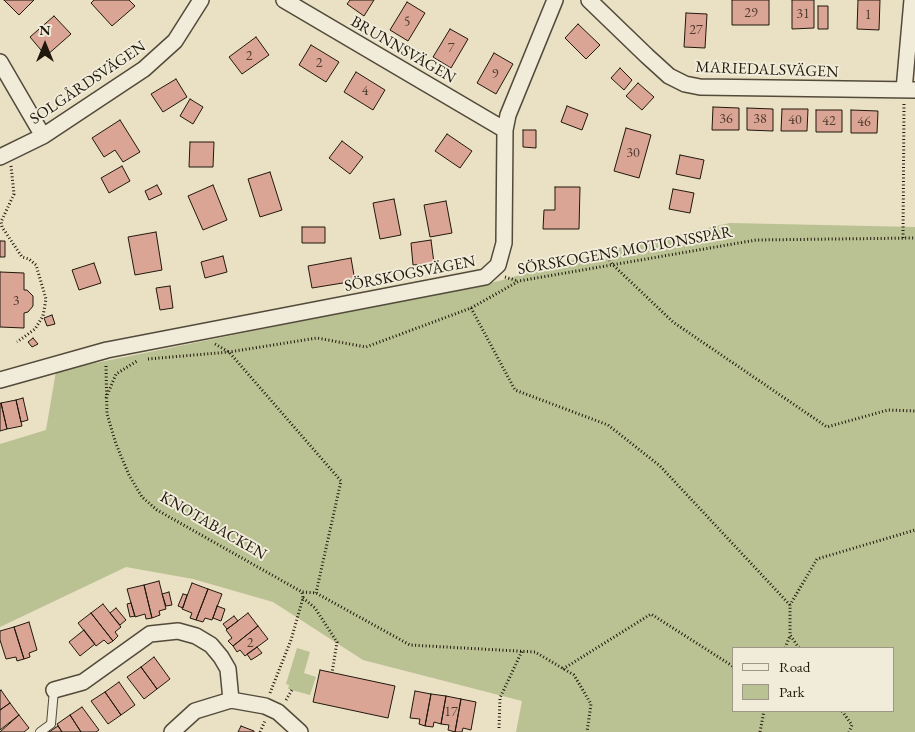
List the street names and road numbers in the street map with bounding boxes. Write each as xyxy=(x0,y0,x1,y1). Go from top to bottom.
street label: BRUNNSVÄGEN xyxy=(347,12,459,88)
street label: SOLGÅRDSVÄGEN xyxy=(27,37,149,129)
street label: MARIEDALSVÄGEN xyxy=(695,58,839,82)
street label: SÖRSKOGENS MOTIONSSPÅR xyxy=(516,223,734,279)
street label: SÖRSKOGSVÄGEN xyxy=(343,252,477,296)
street label: KNOTABACKEN xyxy=(156,488,270,564)

